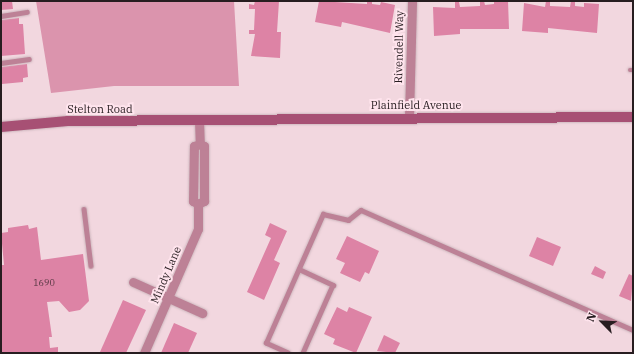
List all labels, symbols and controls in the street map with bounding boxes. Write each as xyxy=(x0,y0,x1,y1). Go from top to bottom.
street label: Rivendell Way xyxy=(392,10,406,84)
street label: Plainfield Avenue xyxy=(371,98,461,112)
street label: Stelton Road xyxy=(67,102,133,116)
street label: Mindy Lane xyxy=(148,244,184,306)
house number: 1690 xyxy=(33,278,55,288)
north arrow xyxy=(582,302,622,342)
text: N xyxy=(583,310,599,324)

